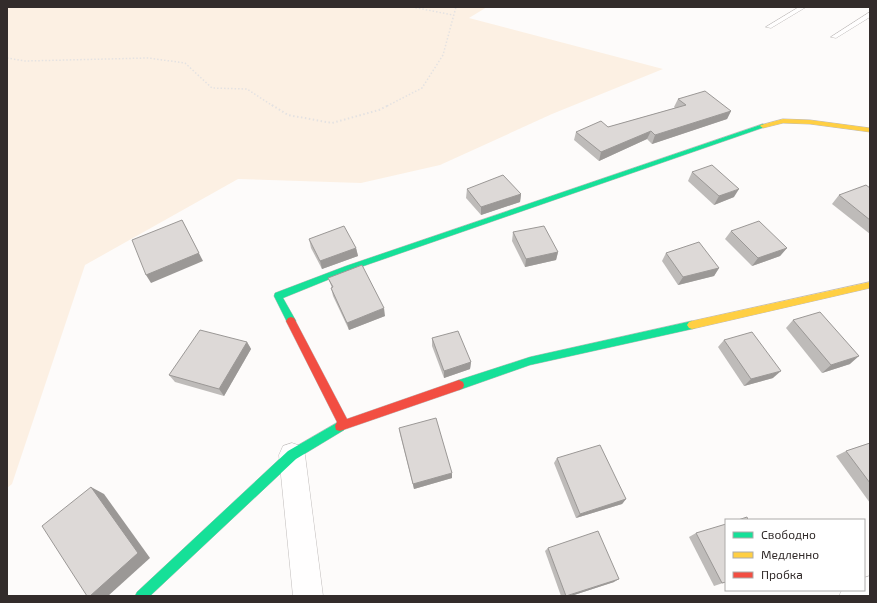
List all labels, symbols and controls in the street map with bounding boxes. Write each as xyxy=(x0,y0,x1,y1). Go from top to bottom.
legend xyxy=(725,519,865,591)
text: Свободно xyxy=(761,527,816,541)
text: Медленно xyxy=(761,547,819,561)
text: Пробка xyxy=(761,567,803,581)

